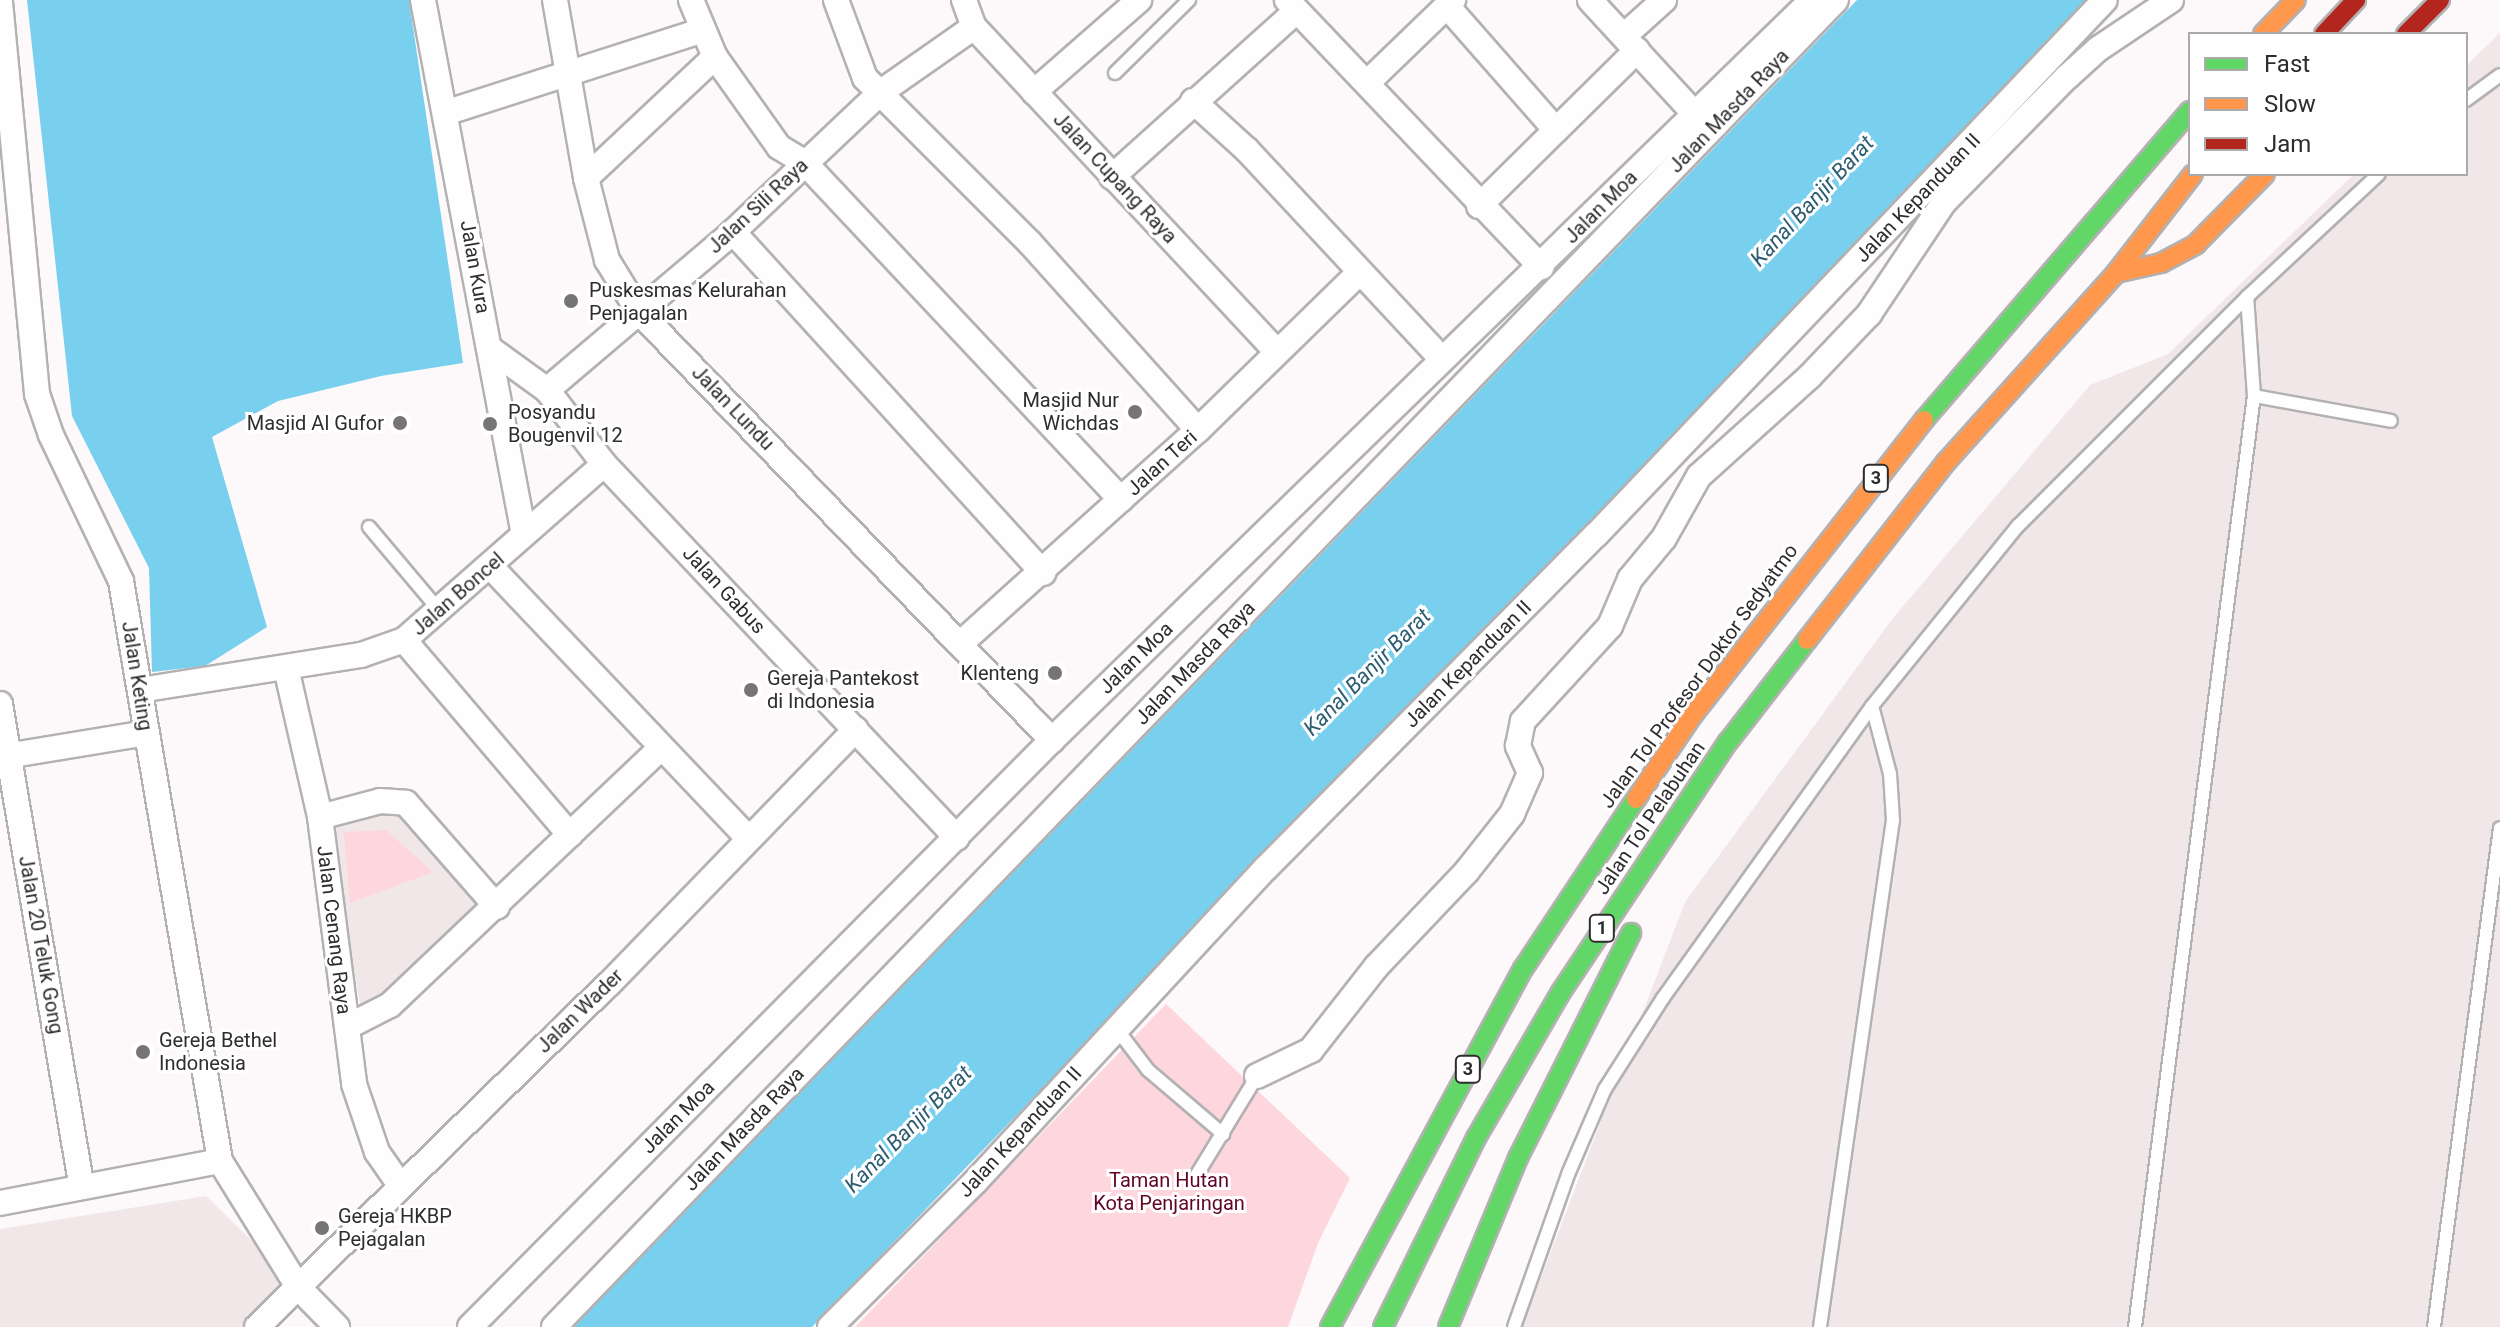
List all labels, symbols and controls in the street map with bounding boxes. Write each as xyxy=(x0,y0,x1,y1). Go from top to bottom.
legend xyxy=(2188,32,2468,176)
street label: Jalan Masda Raya xyxy=(1664,44,1794,178)
text: Fast xyxy=(2264,50,2310,78)
text: Slow xyxy=(2264,90,2316,118)
street label: Jalan Cupang Raya xyxy=(1048,108,1182,248)
street label: Jalan Kepanduan II xyxy=(1850,129,1986,267)
water label: Kanal Banjir Barat xyxy=(1745,130,1879,272)
text: Jam xyxy=(2264,130,2311,158)
street label: Jalan Sili Raya xyxy=(703,153,813,259)
street label: Jalan Moa xyxy=(1559,165,1643,249)
street label: Jalan Kura xyxy=(455,218,495,316)
place label: Puskesmas Kelurahan Penjagalan xyxy=(589,278,787,325)
marker: Puskesmas Kelurahan Penjagalan xyxy=(560,290,582,312)
street label: Jalan Lundu xyxy=(687,361,779,455)
place label: Masjid Nur Wichdas xyxy=(1022,388,1119,435)
place label: Posyandu Bougenvil 12 xyxy=(508,400,623,447)
marker: Masjid Nur Wichdas xyxy=(1126,403,1144,421)
place label: Masjid Al Gufor xyxy=(247,411,384,435)
marker: Posyandu Bougenvil 12 xyxy=(479,413,501,435)
marker: Masjid Al Gufor xyxy=(391,414,409,432)
street label: Jalan Teri xyxy=(1122,425,1202,501)
road number: 3 xyxy=(1862,464,1890,492)
street label: Jalan Tol Profesor Doktor Sedyatmo xyxy=(1595,539,1803,813)
street label: Jalan Gabus xyxy=(677,541,771,639)
street label: Jalan Boncel xyxy=(407,547,509,641)
street label: Jalan Kepanduan II xyxy=(1399,595,1537,733)
street label: Jalan Masda Raya xyxy=(1130,596,1260,730)
water label: Kanal Banjir Barat xyxy=(1298,603,1436,741)
street label: Jalan Moa xyxy=(1094,617,1178,699)
street label: Jalan Keting xyxy=(117,620,157,732)
place label: Klenteng xyxy=(961,661,1039,685)
marker: Klenteng xyxy=(1046,664,1064,682)
place label: Gereja Pantekost di Indonesia xyxy=(767,666,919,713)
marker: Gereja Pantekost di Indonesia xyxy=(742,681,760,699)
street label: Jalan Tol Pelabuhan xyxy=(1590,737,1710,899)
street label: Jalan Cenang Raya xyxy=(312,844,356,1016)
street label: Jalan 20 Teluk Gong xyxy=(13,854,69,1036)
road number: 1 xyxy=(1588,914,1616,942)
street label: Jalan Wader xyxy=(532,964,628,1058)
place label: Gereja Bethel Indonesia xyxy=(159,1028,277,1075)
marker: Gereja Bethel Indonesia xyxy=(134,1043,152,1061)
road number: 3 xyxy=(1454,1055,1482,1083)
water label: Kanal Banjir Barat xyxy=(839,1060,977,1198)
street label: Jalan Masda Raya xyxy=(679,1062,809,1196)
street label: Jalan Kepanduan II xyxy=(953,1062,1087,1202)
street label: Jalan Moa xyxy=(636,1075,720,1159)
park label: Taman Hutan Kota Penjaringan xyxy=(1093,1169,1245,1216)
place label: Gereja HKBP Pejagalan xyxy=(338,1204,452,1251)
marker: Gereja HKBP Pejagalan xyxy=(313,1219,331,1237)

